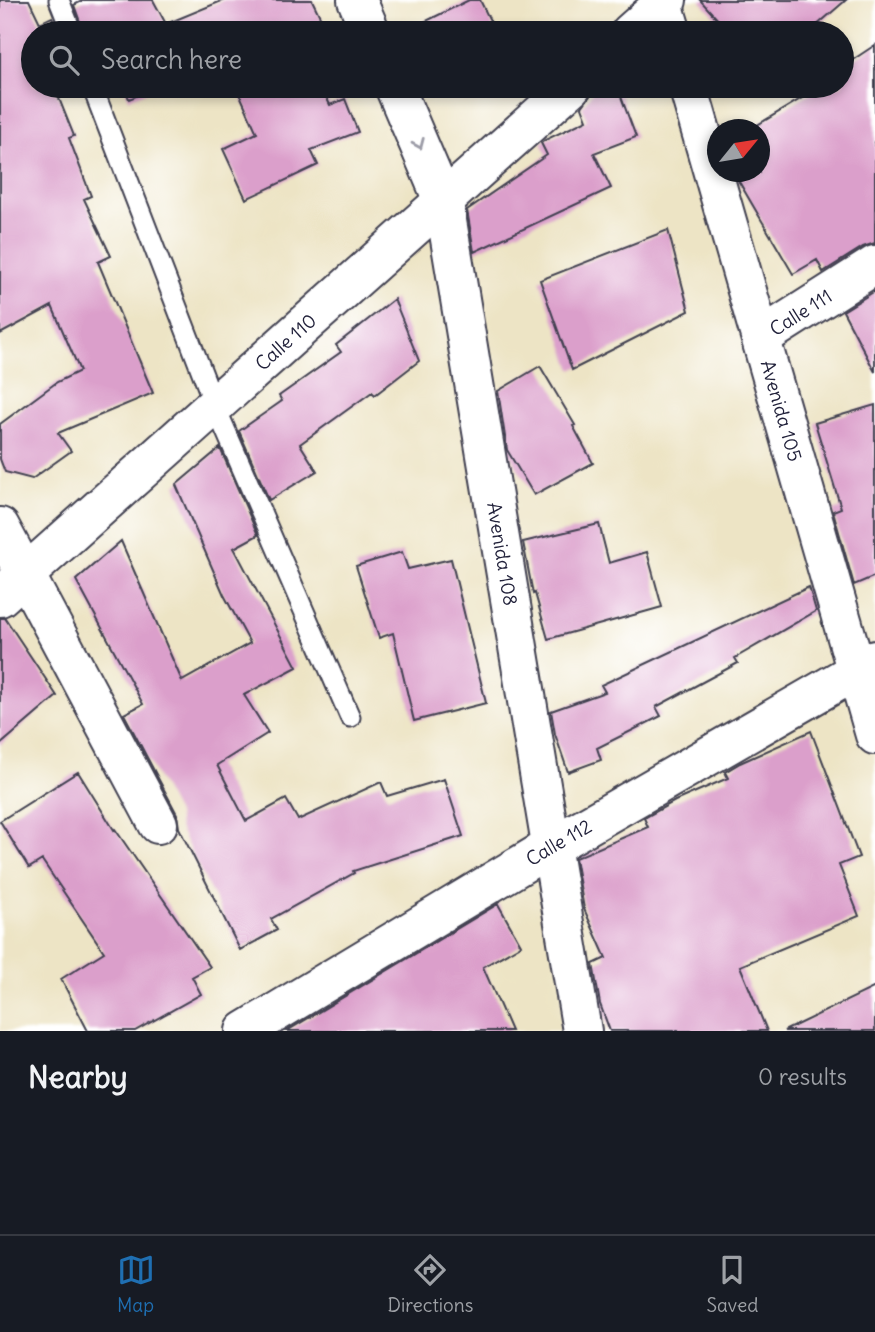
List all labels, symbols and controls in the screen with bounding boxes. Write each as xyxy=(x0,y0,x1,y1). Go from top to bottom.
search box xyxy=(21,21,854,98)
icon: search xyxy=(45,41,83,79)
text: Search here xyxy=(101,43,242,76)
north arrow xyxy=(707,119,770,182)
one-way arrow xyxy=(410,138,424,150)
street label: Calle 111 xyxy=(765,284,836,341)
street label: Calle 110 xyxy=(250,308,321,375)
street label: Avenida 105 xyxy=(756,357,808,464)
street label: Avenida 108 xyxy=(482,500,523,607)
street label: Calle 112 xyxy=(521,814,596,871)
text: Nearby xyxy=(28,1058,128,1096)
text: 0 results xyxy=(758,1062,847,1091)
tab: Map xyxy=(117,1251,155,1317)
tab: Directions xyxy=(388,1251,473,1317)
tab: Saved xyxy=(706,1251,758,1317)

